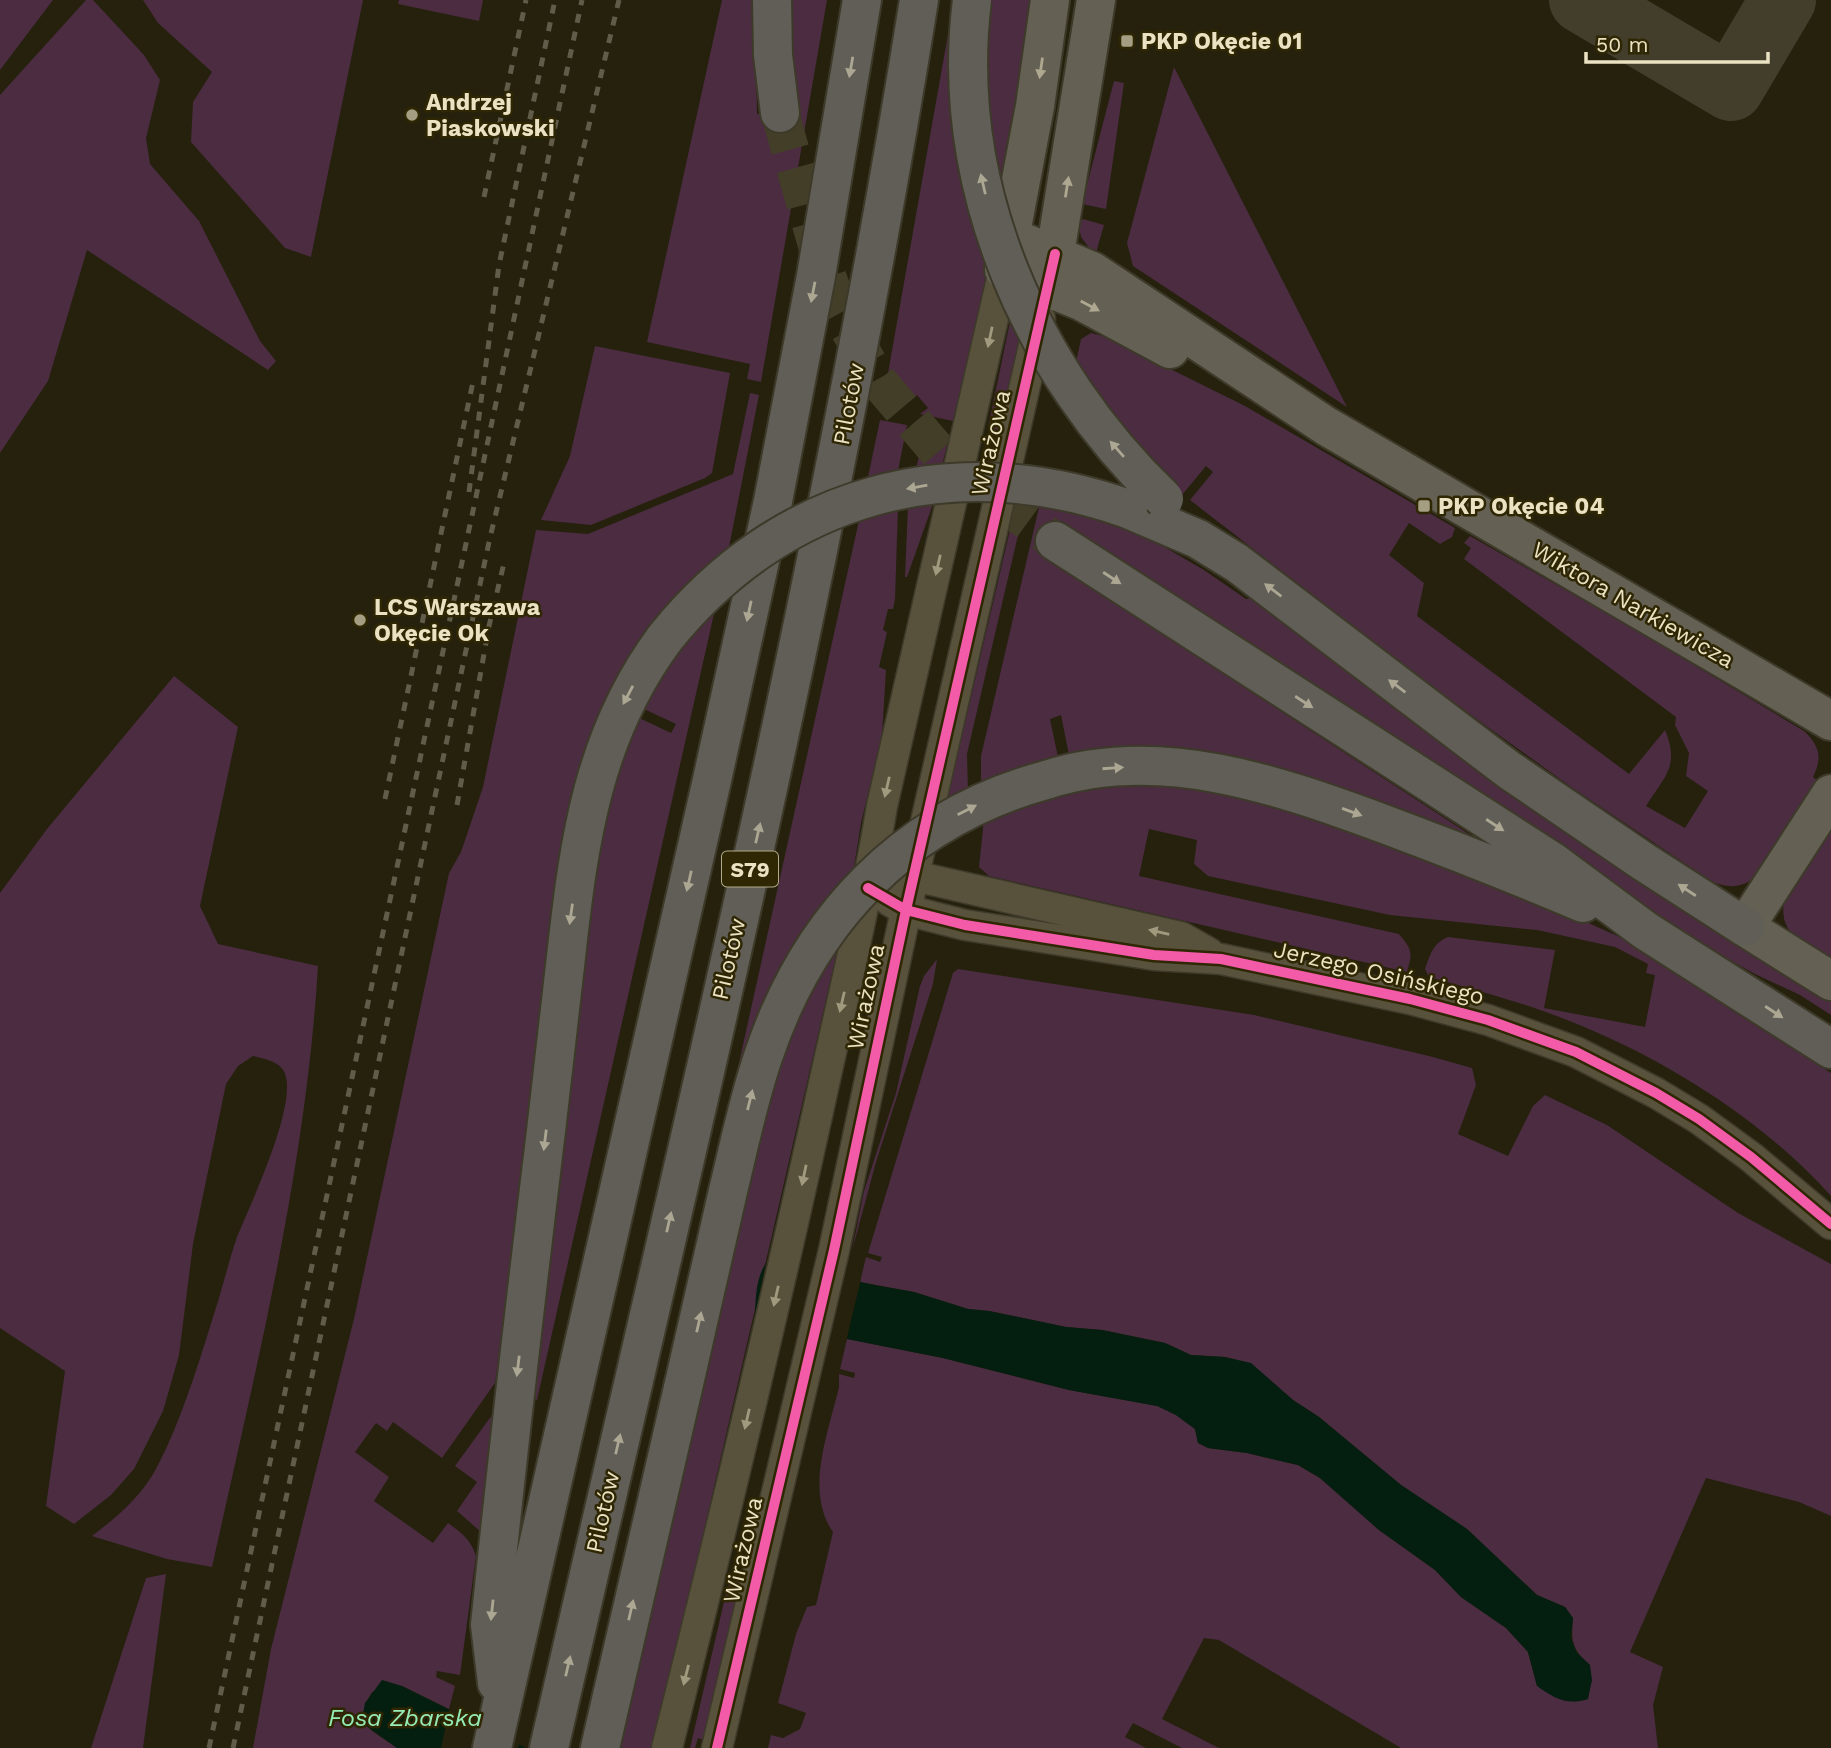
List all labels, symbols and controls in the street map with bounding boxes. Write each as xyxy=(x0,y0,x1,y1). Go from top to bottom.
scale bar xyxy=(1586,21,1768,65)
place label: PKP Okęcie 01 xyxy=(1141,28,1302,55)
text: 50 m xyxy=(1596,32,1648,57)
marker: PKP Okęcie 01 xyxy=(1119,33,1135,49)
one-way arrow xyxy=(845,56,856,78)
one-way arrow xyxy=(1035,57,1046,79)
place label: Andrzej Piaskowski xyxy=(426,89,555,142)
marker: Andrzej Piaskowski xyxy=(404,107,420,123)
one-way arrow xyxy=(977,173,988,195)
one-way arrow xyxy=(1062,176,1073,198)
one-way arrow xyxy=(807,281,818,303)
one-way arrow xyxy=(1080,301,1100,312)
one-way arrow xyxy=(984,326,995,348)
street label: Pilotów xyxy=(828,361,870,447)
street label: Wirażowa xyxy=(966,387,1016,499)
one-way arrow xyxy=(1109,440,1125,458)
one-way arrow xyxy=(905,482,927,493)
place label: PKP Okęcie 04 xyxy=(1438,493,1604,520)
marker: PKP Okęcie 04 xyxy=(1416,498,1432,514)
street label: Wiktora Narkiewicza xyxy=(1527,536,1739,674)
one-way arrow xyxy=(932,554,943,576)
one-way arrow xyxy=(1103,572,1122,585)
one-way arrow xyxy=(1264,583,1282,597)
place label: LCS Warszawa Okęcie Ok xyxy=(374,594,541,647)
one-way arrow xyxy=(744,600,755,622)
marker: LCS Warszawa Okęcie Ok xyxy=(352,612,368,628)
one-way arrow xyxy=(1388,680,1406,694)
one-way arrow xyxy=(623,686,635,706)
one-way arrow xyxy=(1294,695,1313,708)
one-way arrow xyxy=(1102,763,1124,774)
one-way arrow xyxy=(881,776,892,798)
one-way arrow xyxy=(957,804,977,815)
one-way arrow xyxy=(1341,807,1362,818)
one-way arrow xyxy=(1485,818,1505,831)
one-way arrow xyxy=(753,822,764,844)
road number: S79 xyxy=(722,852,778,886)
one-way arrow xyxy=(683,870,694,892)
one-way arrow xyxy=(1678,884,1697,897)
one-way arrow xyxy=(565,903,576,925)
street label: Pilotów xyxy=(707,915,751,1003)
one-way arrow xyxy=(1148,926,1170,937)
street label: Jerzego Osińskiego xyxy=(1271,936,1487,1010)
street label: Wirażowa xyxy=(842,941,890,1053)
one-way arrow xyxy=(837,991,848,1013)
one-way arrow xyxy=(1765,1005,1784,1018)
one-way arrow xyxy=(745,1089,756,1111)
one-way arrow xyxy=(539,1129,550,1151)
one-way arrow xyxy=(798,1164,809,1186)
one-way arrow xyxy=(664,1211,675,1233)
one-way arrow xyxy=(770,1285,781,1307)
one-way arrow xyxy=(693,1310,704,1332)
one-way arrow xyxy=(513,1355,524,1377)
one-way arrow xyxy=(742,1408,753,1430)
one-way arrow xyxy=(613,1433,624,1455)
street label: Pilotów xyxy=(581,1468,625,1556)
street label: Wirażowa xyxy=(718,1494,768,1606)
one-way arrow xyxy=(486,1599,497,1621)
one-way arrow xyxy=(626,1599,637,1621)
one-way arrow xyxy=(562,1655,573,1677)
one-way arrow xyxy=(680,1664,691,1686)
water label: Fosa Zbarska xyxy=(328,1704,482,1732)

